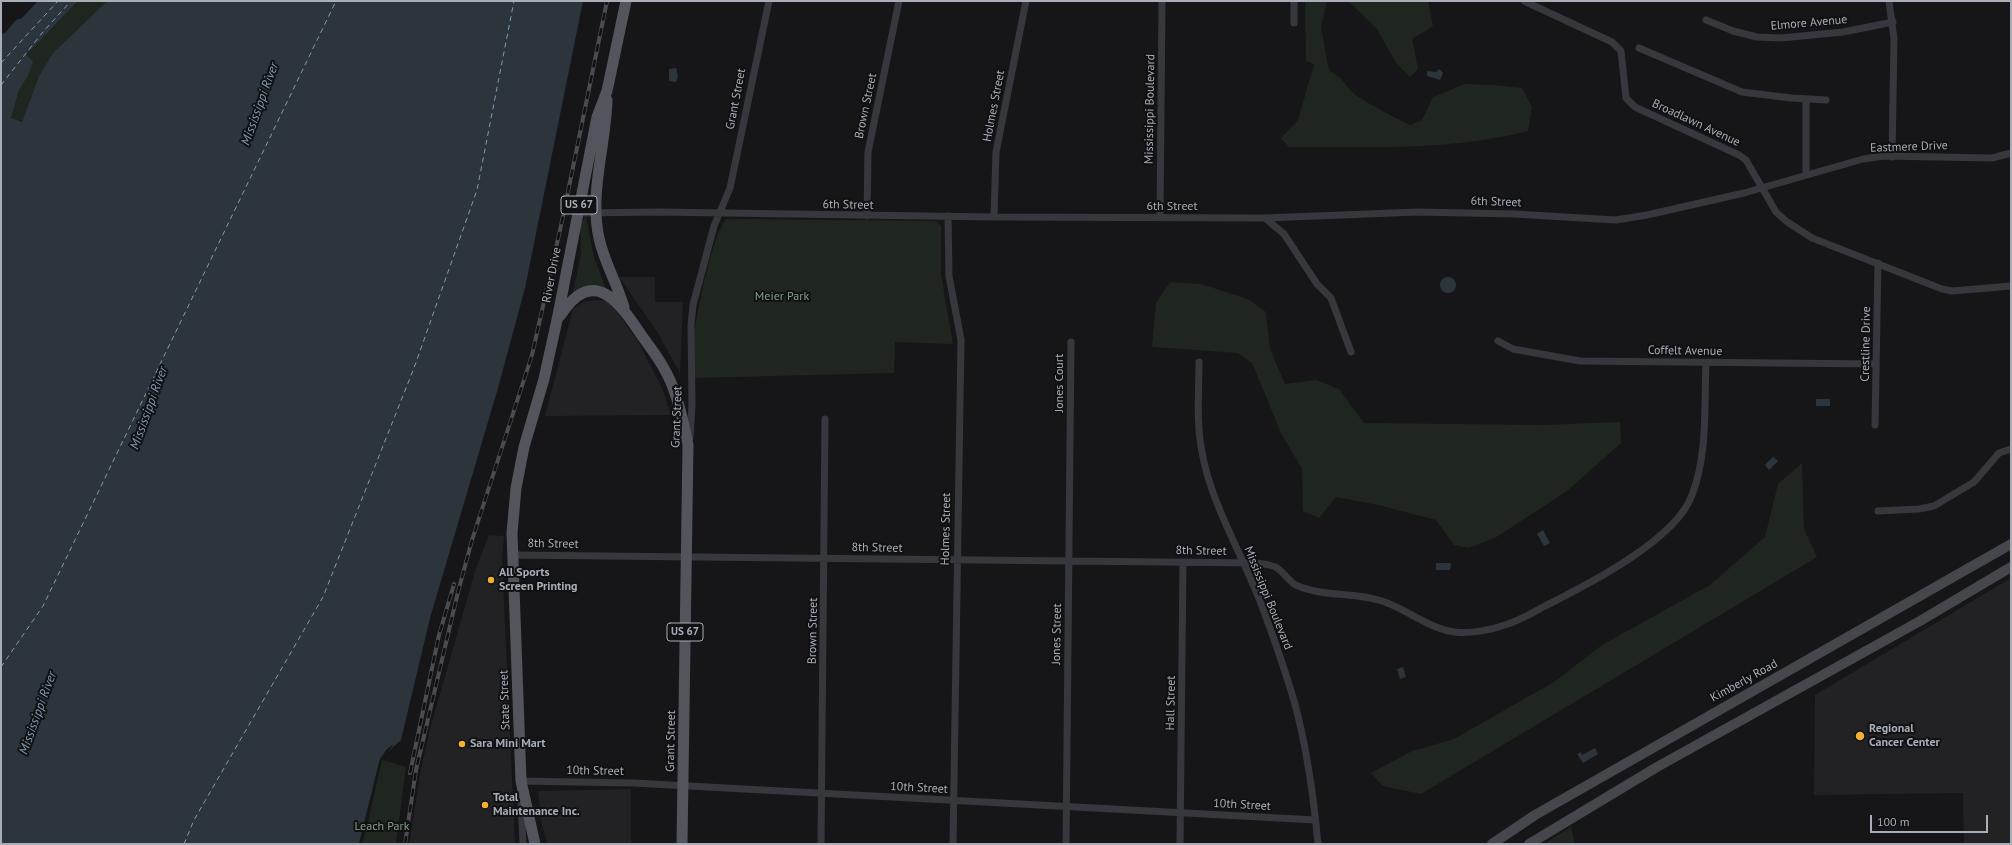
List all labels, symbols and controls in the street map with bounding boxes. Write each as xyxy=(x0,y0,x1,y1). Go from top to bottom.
street label: Elmore Avenue xyxy=(1770,12,1848,34)
street label: Mississippi Boulevard xyxy=(1142,54,1158,164)
water label: Mississippi River xyxy=(238,60,282,148)
street label: Grant Street xyxy=(723,67,749,131)
street label: Holmes Street xyxy=(980,69,1008,143)
street label: Brown Street xyxy=(852,72,880,140)
street label: Broadlawn Avenue xyxy=(1650,96,1742,150)
street label: Eastmere Drive xyxy=(1870,138,1948,156)
street label: 6th Street xyxy=(1470,194,1522,210)
road number: US 67 xyxy=(561,196,597,214)
street label: 6th Street xyxy=(822,197,874,213)
street label: 6th Street xyxy=(1146,200,1198,214)
street label: River Drive xyxy=(540,246,564,304)
park label: Meier Park xyxy=(755,290,809,304)
street label: Crestline Drive xyxy=(1858,306,1874,382)
street label: Coffelt Avenue xyxy=(1648,343,1722,359)
street label: Jones Court xyxy=(1053,354,1067,412)
water label: Mississippi River xyxy=(127,364,171,452)
street label: Grant Street xyxy=(669,386,685,448)
street label: Holmes Street xyxy=(938,493,954,565)
street label: 8th Street xyxy=(527,536,579,552)
street label: 8th Street xyxy=(851,540,903,556)
street label: 8th Street xyxy=(1175,543,1227,559)
street label: Mississippi Boulevard xyxy=(1241,544,1295,652)
place label: All Sports Screen Printing xyxy=(499,566,577,594)
marker: All Sports Screen Printing xyxy=(486,575,496,585)
street label: Brown Street xyxy=(805,598,821,664)
street label: Jones Street xyxy=(1049,603,1065,665)
road number: US 67 xyxy=(667,623,703,641)
street label: Kimberly Road xyxy=(1708,657,1780,705)
water label: Mississippi River xyxy=(16,669,60,757)
street label: State Street xyxy=(497,670,513,730)
street label: Hall Street xyxy=(1163,675,1179,731)
street label: Grant Street xyxy=(663,710,679,772)
place label: Regional Cancer Center xyxy=(1869,722,1940,750)
marker: Regional Cancer Center xyxy=(1854,730,1866,742)
place label: Sara Mini Mart xyxy=(470,737,545,751)
marker: Sara Mini Mart xyxy=(457,739,467,749)
street label: 10th Street xyxy=(566,763,624,779)
street label: 10th Street xyxy=(890,779,948,797)
place label: Total Maintenance Inc. xyxy=(493,791,580,819)
street label: 10th Street xyxy=(1213,796,1271,814)
marker: Total Maintenance Inc. xyxy=(480,800,490,810)
scale bar xyxy=(1872,807,1990,833)
text: 100 m xyxy=(1877,814,1910,829)
park label: Leach Park xyxy=(355,820,409,834)

